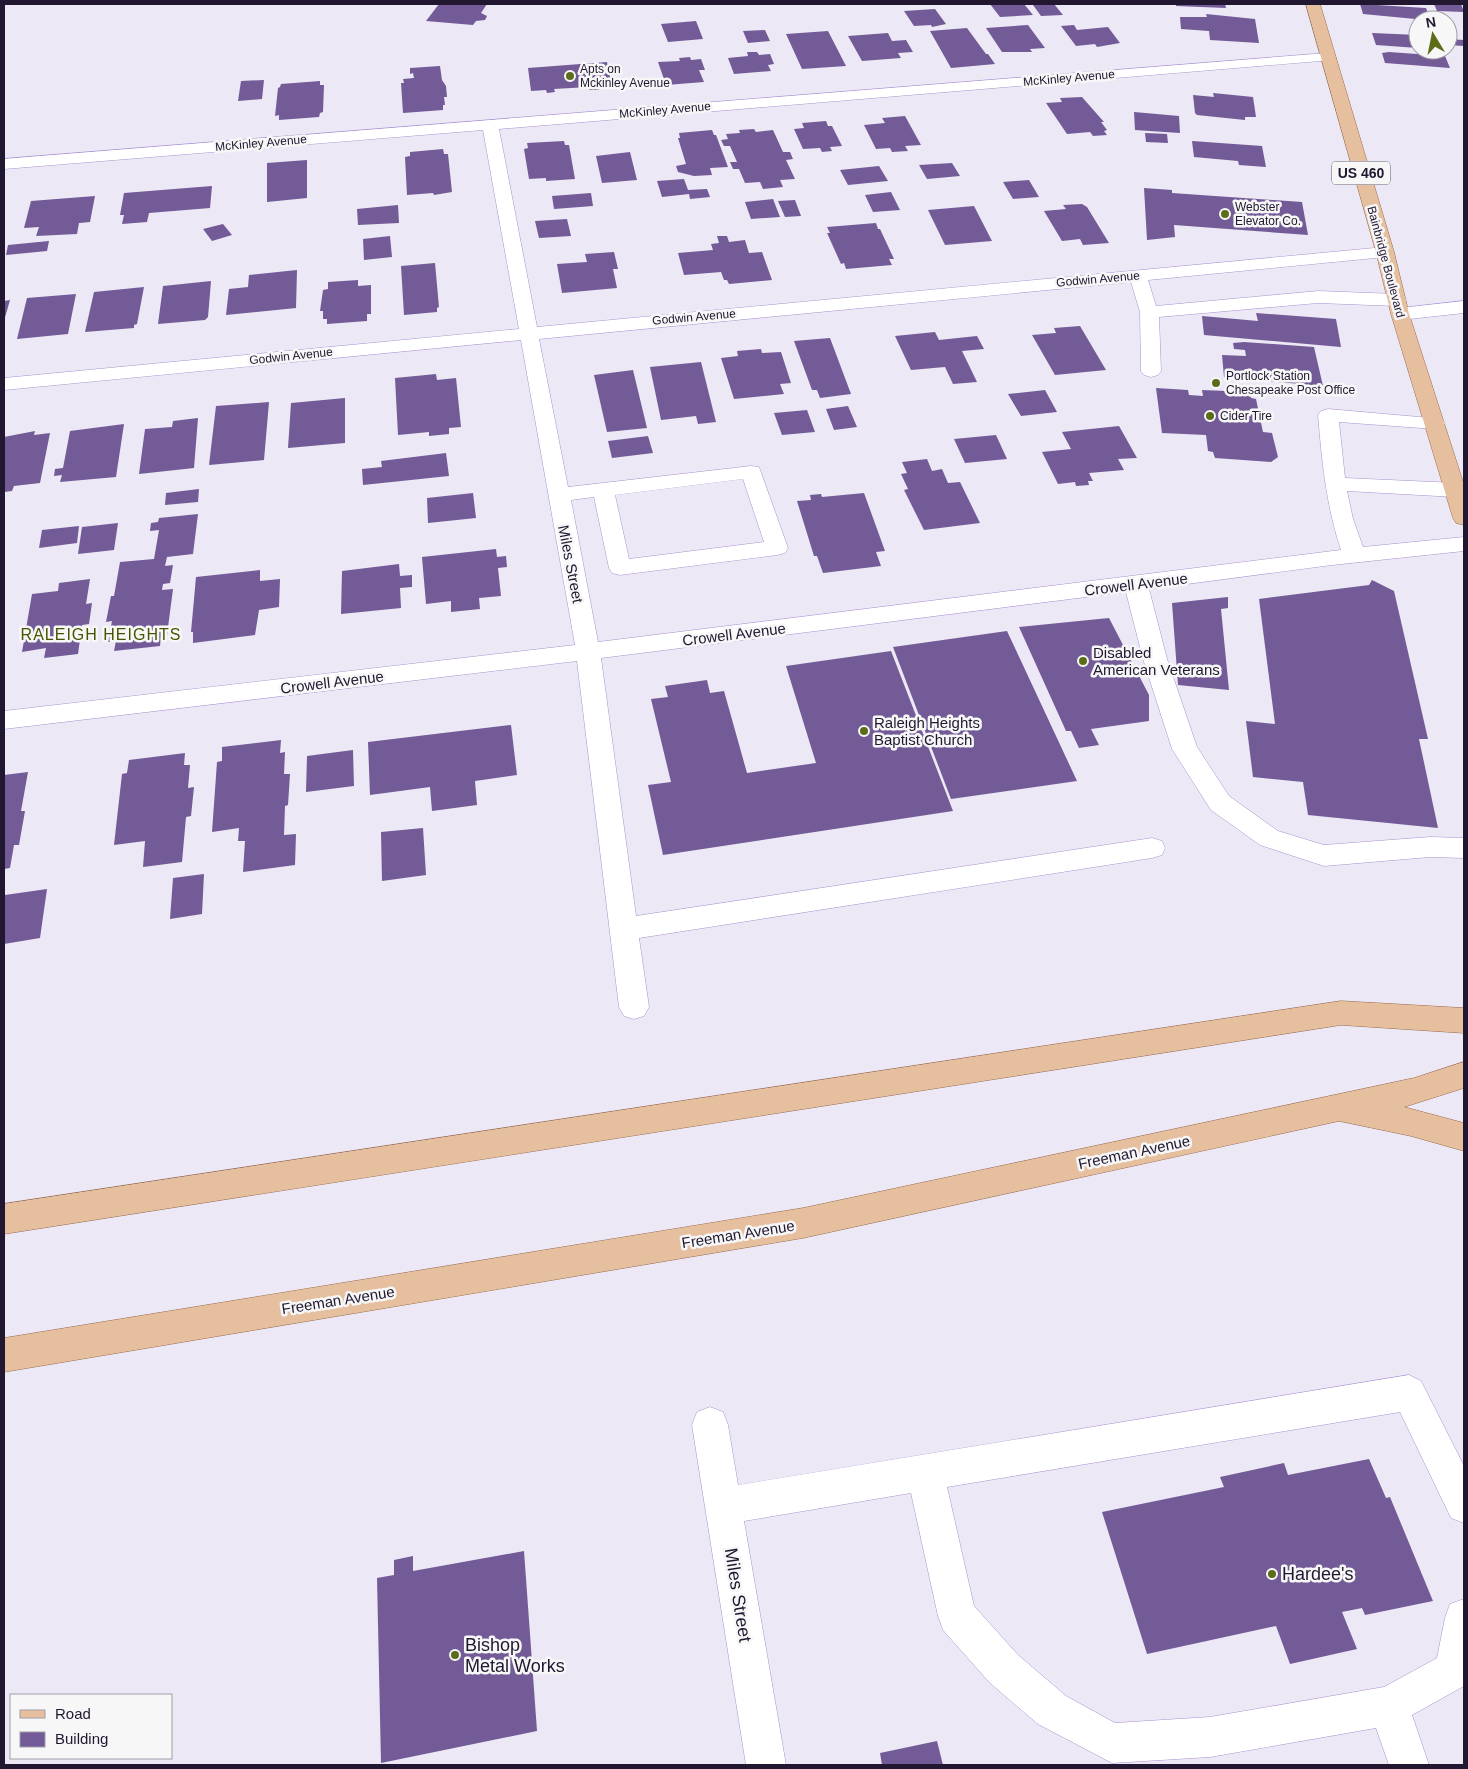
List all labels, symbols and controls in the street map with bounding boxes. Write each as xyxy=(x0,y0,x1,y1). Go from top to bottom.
north arrow xyxy=(1408,10,1458,60)
text: N xyxy=(1424,13,1437,31)
place label: Apts on Mckinley Avenue xyxy=(580,62,670,90)
street label: McKinley Avenue xyxy=(1023,67,1116,89)
marker: Apts on Mckinley Avenue xyxy=(564,70,576,82)
street label: McKinley Avenue xyxy=(619,99,712,121)
street label: McKinley Avenue xyxy=(215,132,308,154)
road number: US 460 xyxy=(1332,162,1390,184)
place label: Webster Elevator Co. xyxy=(1235,200,1301,228)
street label: Bainbridge Boulevard xyxy=(1364,205,1408,319)
marker: Webster Elevator Co. xyxy=(1219,208,1231,220)
street label: Godwin Avenue xyxy=(1056,268,1141,290)
street label: Godwin Avenue xyxy=(652,306,737,328)
street label: Godwin Avenue xyxy=(249,345,334,367)
place label: Portlock Station Chesapeake Post Office xyxy=(1226,369,1356,397)
marker: Portlock Station Chesapeake Post Office xyxy=(1210,377,1222,389)
place label: Cider Tire xyxy=(1220,409,1272,423)
marker: Cider Tire xyxy=(1204,410,1216,422)
street label: Miles Street xyxy=(555,524,587,605)
street label: Crowell Avenue xyxy=(1083,569,1189,599)
street label: Crowell Avenue xyxy=(681,619,787,649)
district label: RALEIGH HEIGHTS xyxy=(21,626,181,643)
place label: Disabled American Veterans xyxy=(1093,644,1220,678)
marker: Disabled American Veterans xyxy=(1077,655,1089,667)
street label: Crowell Avenue xyxy=(279,667,385,697)
place label: Raleigh Heights Baptist Church xyxy=(874,714,980,748)
marker: Raleigh Heights Baptist Church xyxy=(858,725,870,737)
street label: Freeman Avenue xyxy=(1076,1132,1192,1172)
street label: Freeman Avenue xyxy=(680,1217,796,1251)
street label: Freeman Avenue xyxy=(280,1283,396,1317)
street label: Miles Street xyxy=(721,1547,755,1643)
place label: Hardee's xyxy=(1282,1564,1353,1584)
marker: Hardee's xyxy=(1266,1568,1278,1580)
place label: Bishop Metal Works xyxy=(465,1635,565,1676)
marker: Bishop Metal Works xyxy=(449,1649,461,1661)
legend xyxy=(10,1694,172,1759)
text: Road xyxy=(55,1705,91,1722)
text: Building xyxy=(55,1730,108,1747)

